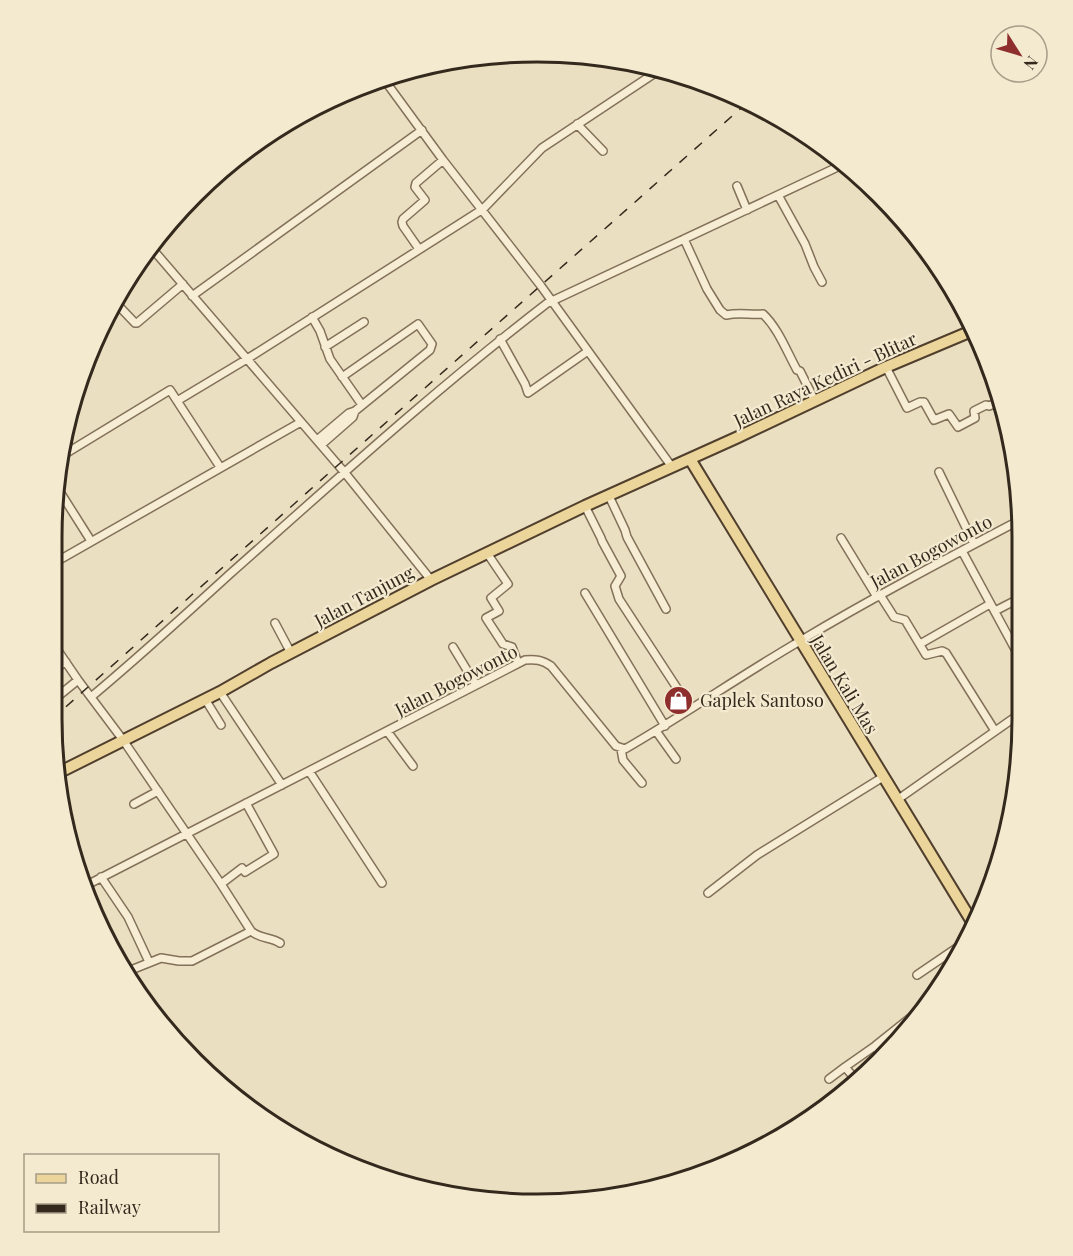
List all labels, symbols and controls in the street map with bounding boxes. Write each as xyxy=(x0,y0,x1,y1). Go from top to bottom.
north arrow xyxy=(989,24,1049,84)
text: N xyxy=(1019,52,1043,75)
street label: Jalan Raya Kediri - Blitar xyxy=(729,326,920,432)
street label: Jalan Bogowonto xyxy=(865,509,996,594)
street label: Jalan Tanjung xyxy=(309,560,418,633)
street label: Jalan Kali Mas xyxy=(805,629,884,738)
street label: Jalan Bogowonto xyxy=(390,639,521,722)
shop icon: Gaplek Santoso xyxy=(663,684,695,716)
place label: Gaplek Santoso xyxy=(700,688,824,712)
legend xyxy=(24,1154,219,1232)
text: Road xyxy=(78,1165,119,1189)
text: Railway xyxy=(78,1195,141,1219)

